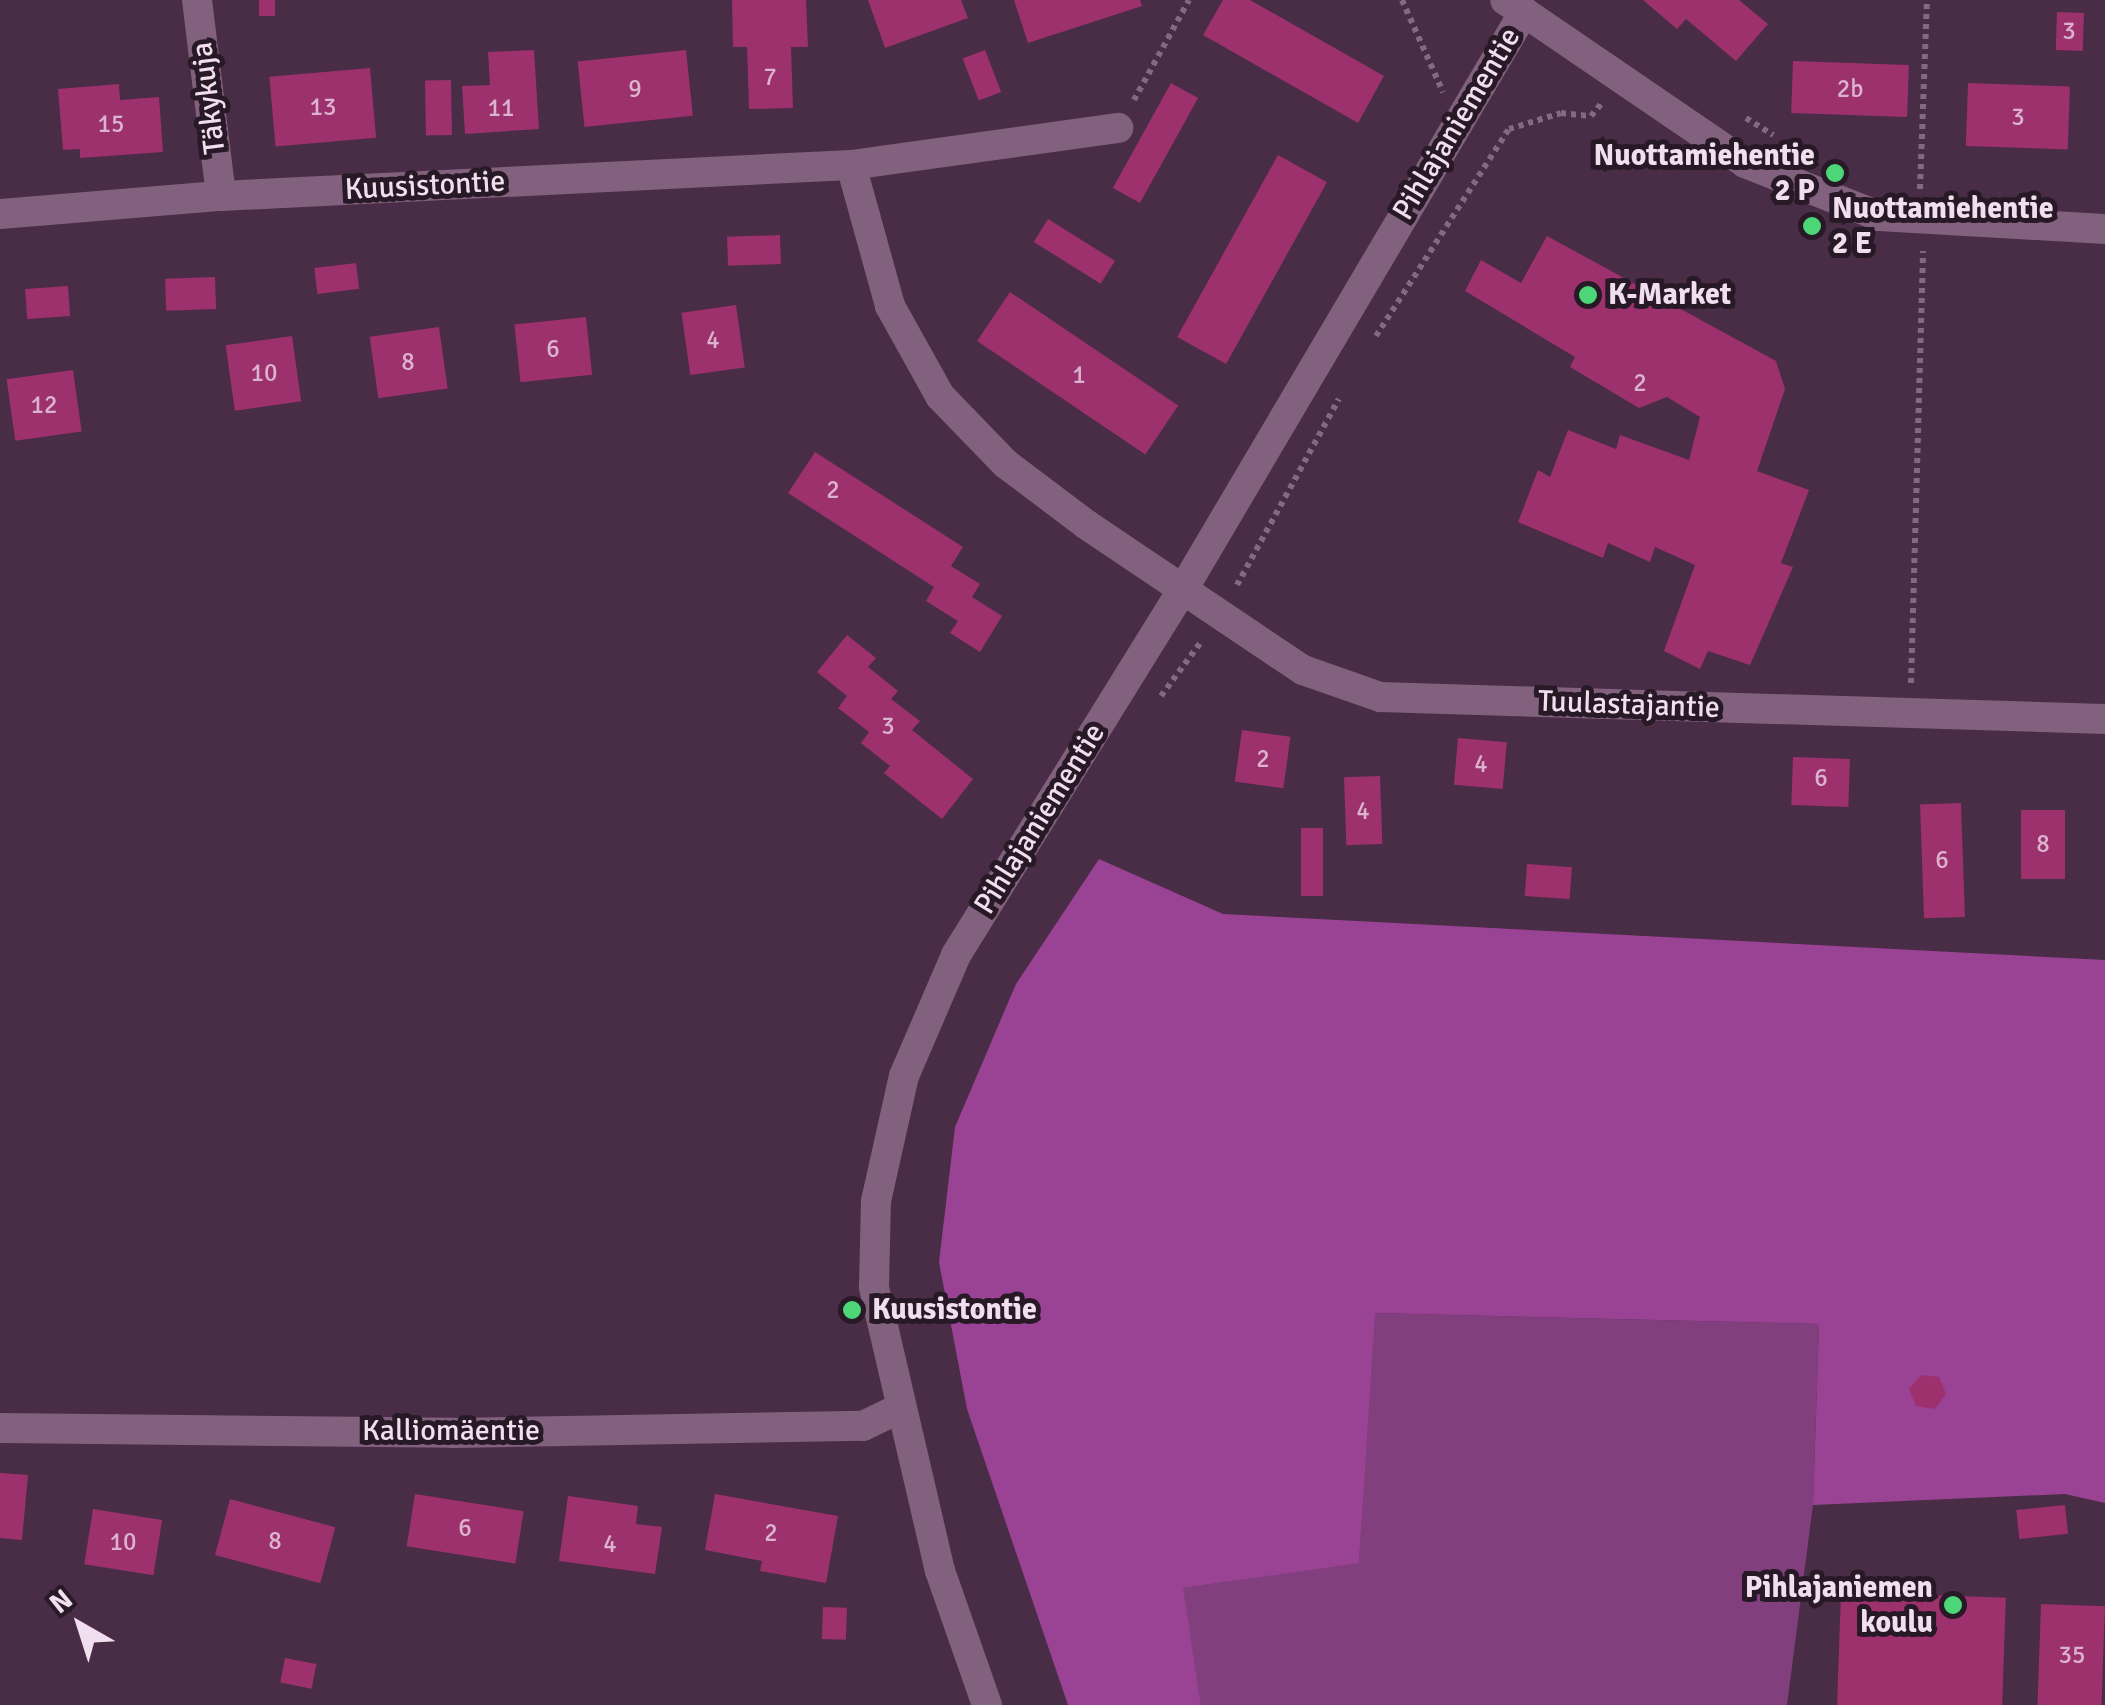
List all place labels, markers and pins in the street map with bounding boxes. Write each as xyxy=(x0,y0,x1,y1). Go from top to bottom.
place label: Nuottamiehentie 2 P xyxy=(1593,138,1815,208)
marker: Nuottamiehentie 2 P xyxy=(1824,162,1846,184)
place label: Nuottamiehentie 2 E xyxy=(1832,191,2054,262)
marker: Nuottamiehentie 2 E xyxy=(1801,215,1823,237)
place label: K-Market xyxy=(1608,277,1731,313)
marker: K-Market xyxy=(1577,284,1599,306)
place label: Kuusistontie xyxy=(872,1292,1037,1328)
marker: Kuusistontie xyxy=(841,1299,863,1321)
place label: Pihlajaniemen koulu xyxy=(1745,1570,1933,1640)
marker: Pihlajaniemen koulu xyxy=(1942,1594,1964,1616)

